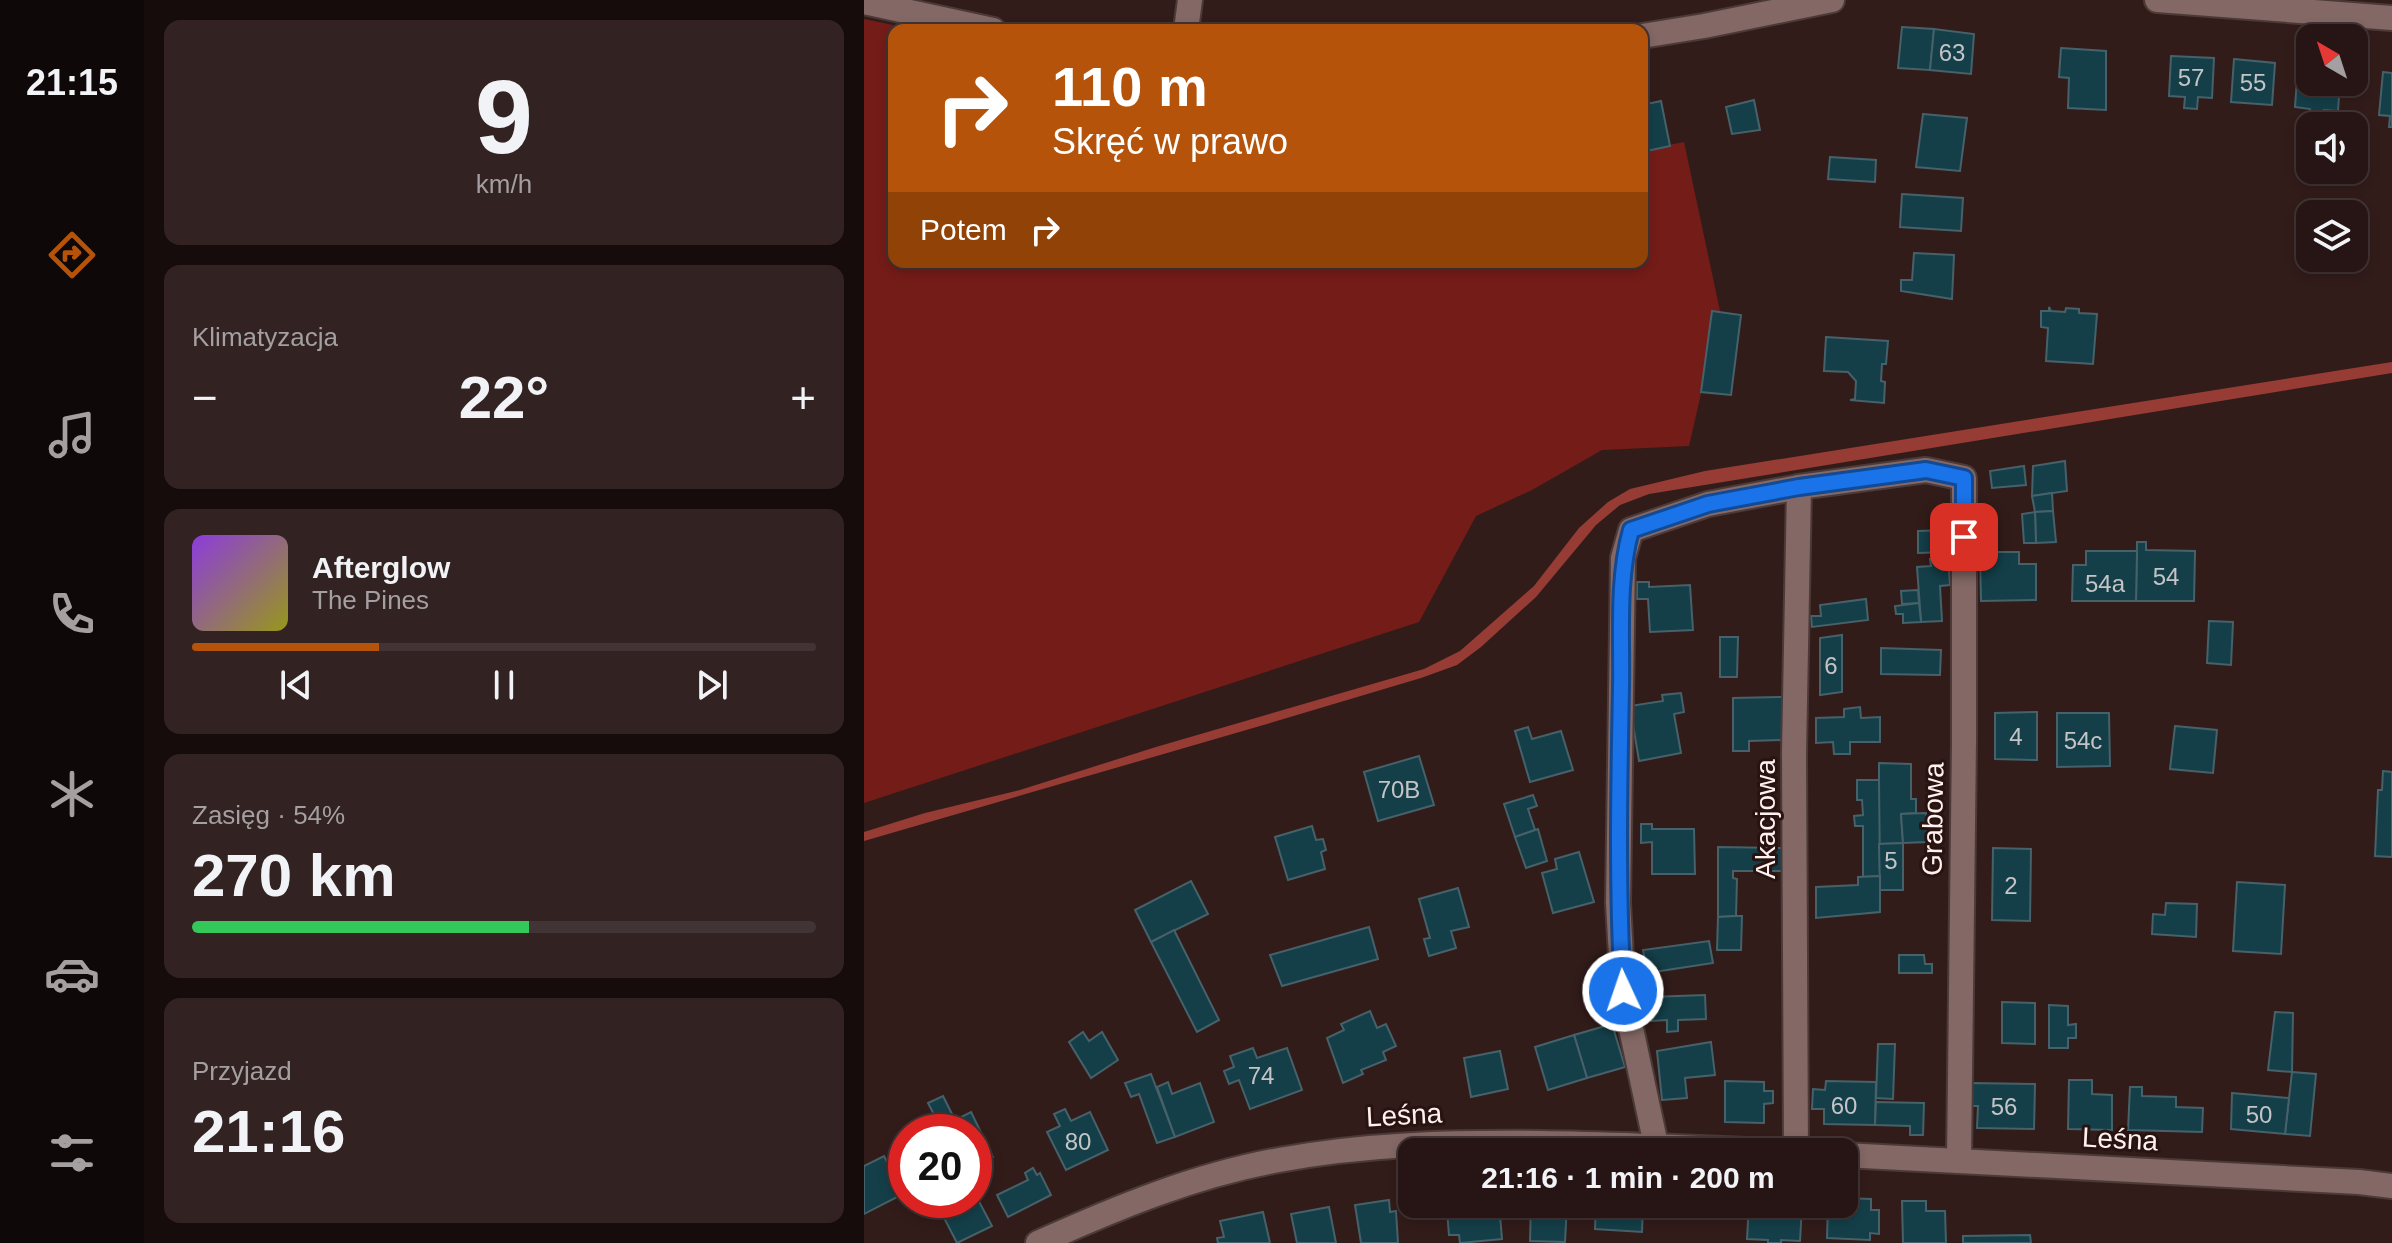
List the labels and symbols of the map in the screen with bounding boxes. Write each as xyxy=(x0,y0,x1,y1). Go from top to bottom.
north arrow xyxy=(2296,24,2368,96)
house number: 63 xyxy=(1939,39,1965,66)
house number: 57 xyxy=(2178,64,2204,91)
house number: 55 xyxy=(2240,69,2266,96)
pin xyxy=(1930,503,1998,571)
house number: 54 xyxy=(2153,563,2179,590)
house number: 54a xyxy=(2085,570,2126,597)
house number: 6 xyxy=(1824,652,1838,679)
house number: 4 xyxy=(2009,723,2023,750)
house number: 54c xyxy=(2064,727,2102,754)
street label: Akacjowa xyxy=(1750,759,1781,879)
street label: Grabowa xyxy=(1917,762,1949,876)
house number: 70B xyxy=(1378,776,1420,803)
house number: 5 xyxy=(1884,847,1898,874)
house number: 2 xyxy=(2004,872,2018,899)
position arrow xyxy=(1581,949,1665,1033)
house number: 74 xyxy=(1248,1062,1274,1089)
house number: 60 xyxy=(1831,1092,1857,1119)
house number: 56 xyxy=(1991,1093,2017,1120)
street label: Leśna xyxy=(1365,1098,1443,1132)
house number: 50 xyxy=(2246,1101,2272,1128)
speed limit sign: 20 xyxy=(888,1114,992,1218)
street label: Leśna xyxy=(2081,1122,2159,1156)
house number: 80 xyxy=(1065,1128,1091,1155)

